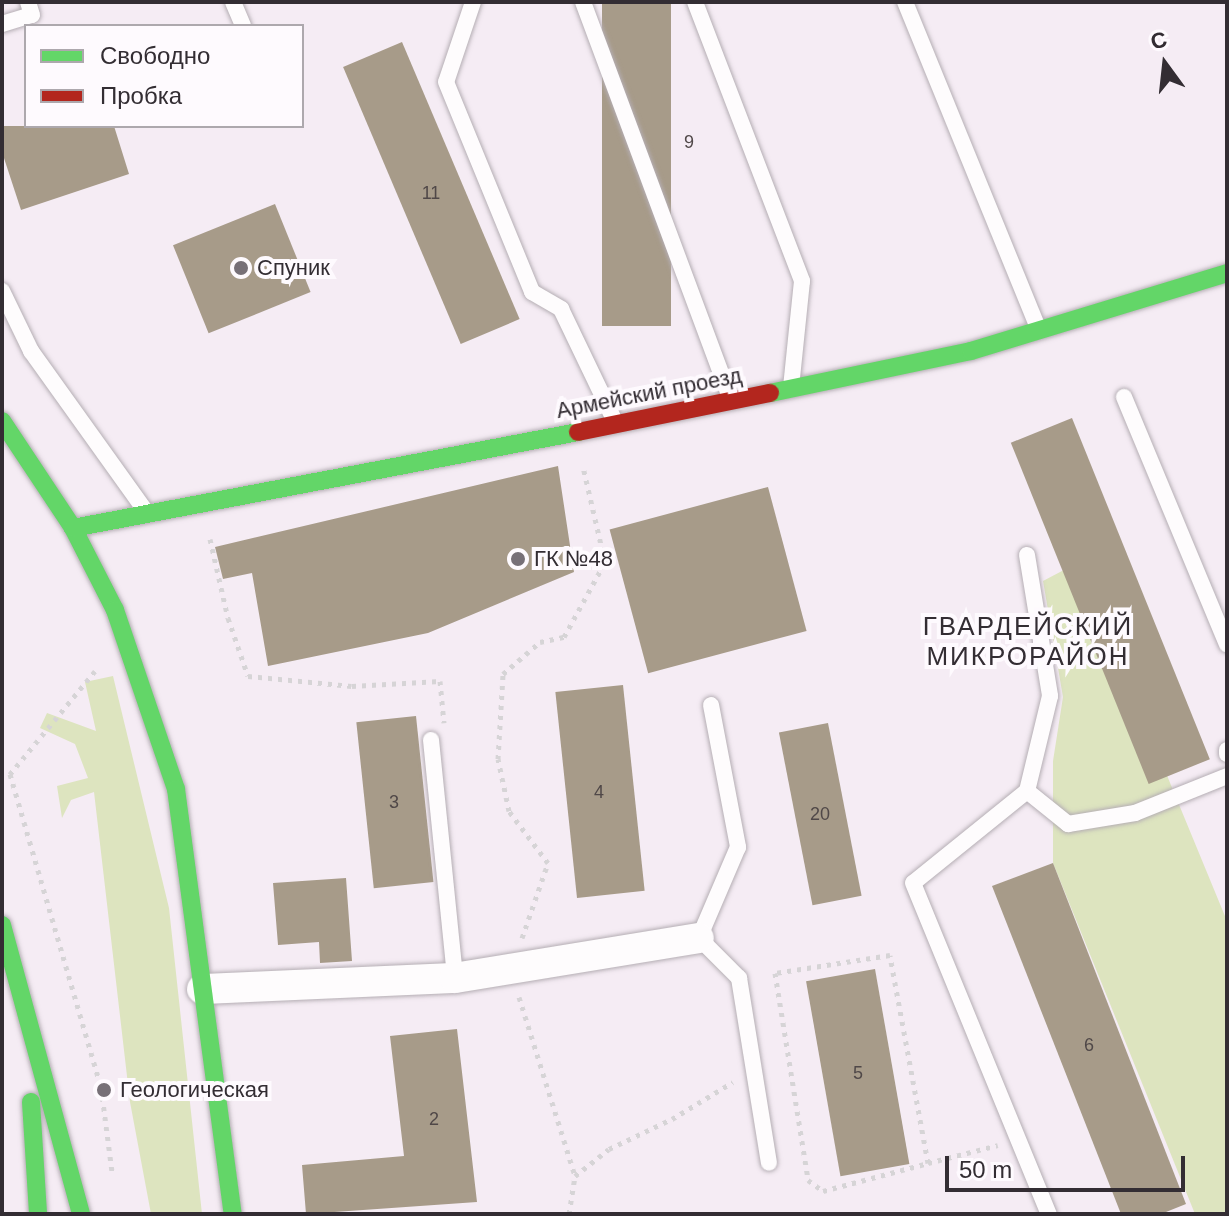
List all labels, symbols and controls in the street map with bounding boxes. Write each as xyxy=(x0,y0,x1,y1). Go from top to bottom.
legend xyxy=(24,24,304,128)
north arrow xyxy=(1125,24,1205,104)
text: С xyxy=(1148,26,1170,54)
text: Свободно xyxy=(100,42,210,69)
text: Пробка xyxy=(100,82,182,109)
house number: 9 xyxy=(684,131,694,153)
house number: 11 xyxy=(422,182,440,204)
place label: Спуник xyxy=(257,255,330,281)
marker: Спуник xyxy=(232,259,250,277)
street label: Армейский проезд xyxy=(554,362,744,424)
place label: ГК №48 xyxy=(534,546,613,572)
marker: ГК №48 xyxy=(509,550,527,568)
district label: ГВАРДЕЙСКИЙ МИКРОРАЙОН xyxy=(923,611,1133,672)
house number: 4 xyxy=(594,781,604,803)
house number: 3 xyxy=(389,791,399,813)
house number: 20 xyxy=(810,803,830,825)
house number: 6 xyxy=(1084,1034,1094,1056)
house number: 5 xyxy=(853,1062,863,1084)
place label: Геологическая xyxy=(120,1077,269,1103)
marker: Геологическая xyxy=(95,1081,113,1099)
house number: 2 xyxy=(429,1108,439,1130)
scale bar xyxy=(949,1140,1189,1190)
text: 50 m xyxy=(959,1156,1012,1183)

